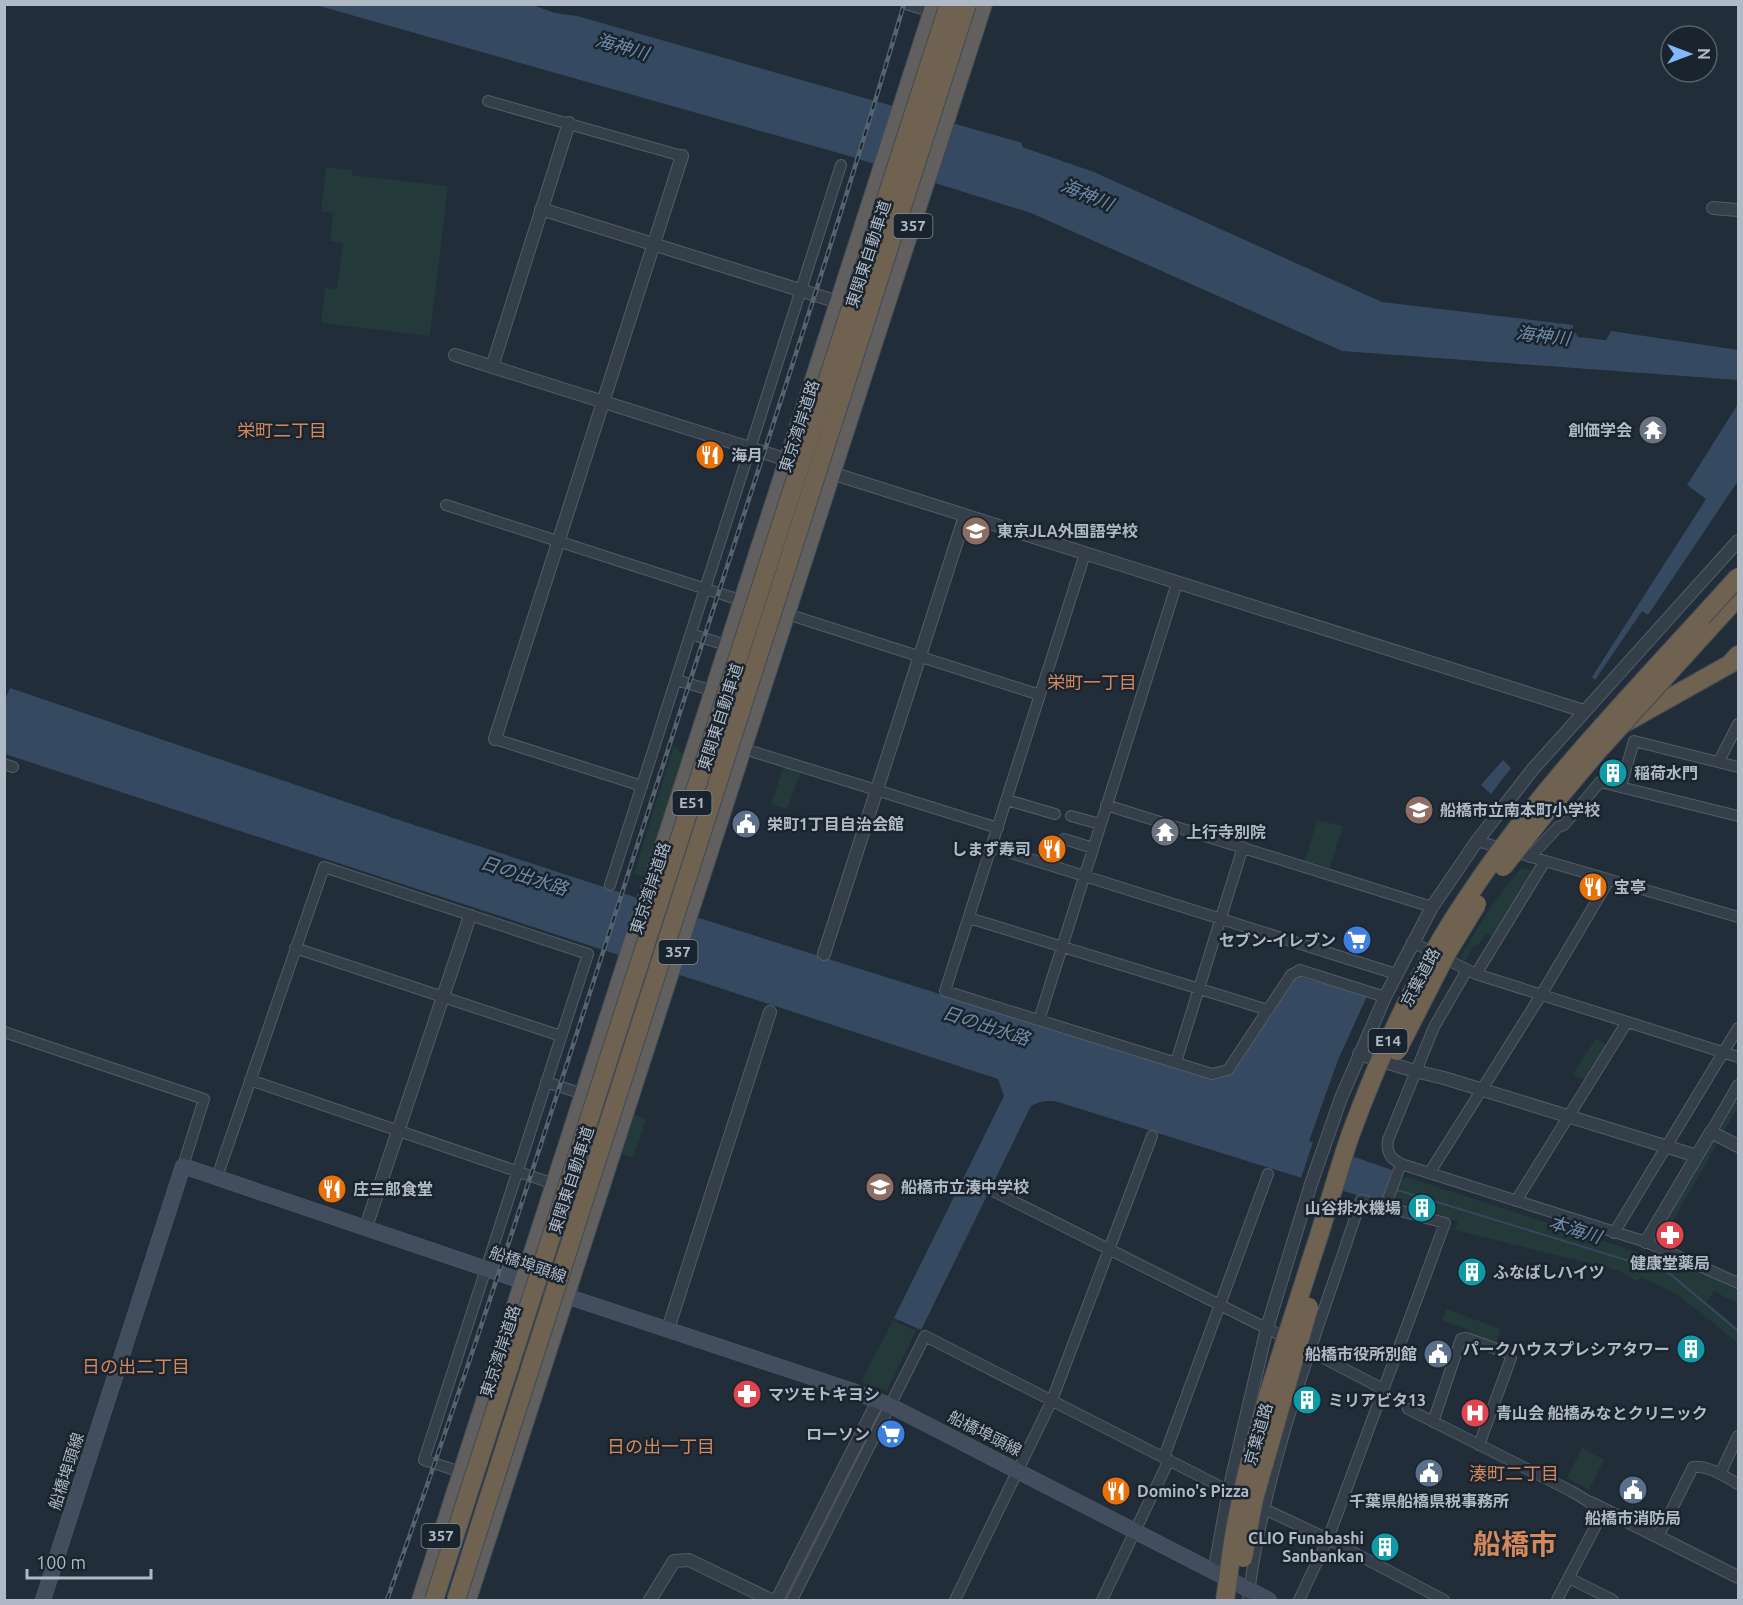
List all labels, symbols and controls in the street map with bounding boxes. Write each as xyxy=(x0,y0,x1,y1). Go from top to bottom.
north arrow xyxy=(1659,24,1719,84)
water label: 海神川 xyxy=(594,29,653,64)
text: N xyxy=(1695,48,1713,60)
water label: 海神川 xyxy=(1059,174,1118,215)
street label: 東関東自動車道 xyxy=(842,198,894,310)
road number: 357 xyxy=(894,214,932,238)
water label: 海神川 xyxy=(1515,322,1573,348)
street label: 東京湾岸道路 xyxy=(776,378,822,474)
temple icon: 創価学会 xyxy=(1637,414,1669,446)
district label: 栄町二丁目 xyxy=(237,420,327,440)
place label: 創価学会 xyxy=(1568,421,1632,439)
restaurant icon: 海月 xyxy=(694,439,726,471)
place label: 海月 xyxy=(731,446,763,464)
school or university icon: 東京JLA外国語学校 xyxy=(960,515,992,547)
place label: 東京JLA外国語学校 xyxy=(997,522,1138,540)
street label: 東関東自動車道 xyxy=(694,661,746,773)
district label: 栄町一丁目 xyxy=(1047,672,1137,692)
building icon: 稲荷水門 xyxy=(1597,757,1629,789)
place label: 稲荷水門 xyxy=(1634,764,1698,782)
road number: E51 xyxy=(672,791,712,815)
school or university icon: 船橋市立南本町小学校 xyxy=(1403,794,1435,826)
place label: 船橋市立南本町小学校 xyxy=(1440,801,1600,819)
public building icon: 栄町1丁目自治会館 xyxy=(730,808,762,840)
place label: 栄町1丁目自治会館 xyxy=(767,815,904,833)
temple icon: 上行寺別院 xyxy=(1149,816,1181,848)
place label: 上行寺別院 xyxy=(1186,823,1266,841)
restaurant icon: しまず寿司 xyxy=(1036,833,1068,865)
street label: 東京湾岸道路 xyxy=(627,840,673,936)
place label: しまず寿司 xyxy=(951,840,1031,858)
water label: 日の出水路 xyxy=(478,852,572,899)
restaurant icon: 宝亭 xyxy=(1577,871,1609,903)
place label: 宝亭 xyxy=(1614,878,1646,896)
supermarket icon: セブン-イレブン xyxy=(1341,924,1373,956)
place label: セブン-イレブン xyxy=(1219,931,1336,949)
road number: 357 xyxy=(658,940,698,964)
street label: 京葉道路 xyxy=(1397,945,1443,1009)
water label: 日の出水路 xyxy=(940,1002,1034,1049)
road number: E14 xyxy=(1368,1029,1408,1053)
street label: 東関東自動車道 xyxy=(545,1124,597,1236)
school or university icon: 船橋市立湊中学校 xyxy=(864,1171,896,1203)
restaurant icon: 庄三郎食堂 xyxy=(316,1173,348,1205)
place label: 船橋市立湊中学校 xyxy=(901,1178,1029,1196)
place label: 庄三郎食堂 xyxy=(353,1180,433,1198)
building icon: 山谷排水機場 xyxy=(1406,1192,1438,1224)
place label: 山谷排水機場 xyxy=(1305,1199,1401,1217)
water label: 本海川 xyxy=(1547,1212,1606,1247)
pharmacy icon: 健康堂薬局 xyxy=(1654,1219,1686,1251)
street label: 船橋埠頭線 xyxy=(487,1242,569,1286)
place label: 健康堂薬局 xyxy=(1630,1254,1710,1272)
building icon: ふなばしハイツ xyxy=(1456,1256,1488,1288)
place label: ふなばしハイツ xyxy=(1493,1263,1605,1281)
street label: 東京湾岸道路 xyxy=(477,1303,523,1399)
building icon: パークハウスプレシアタワー xyxy=(1675,1333,1707,1365)
public building icon: 船橋市役所別館 xyxy=(1422,1338,1454,1370)
place label: パークハウスプレシアタワー xyxy=(1463,1340,1670,1358)
place label: 船橋市役所別館 xyxy=(1305,1345,1417,1363)
district label: 日の出二丁目 xyxy=(82,1356,190,1376)
pharmacy icon: マツモトキヨシ xyxy=(731,1378,763,1410)
building icon: ミリアビタ13 xyxy=(1291,1384,1323,1416)
place label: マツモトキヨシ xyxy=(768,1385,880,1403)
place label: ミリアビタ13 xyxy=(1328,1391,1426,1409)
hospital icon: 青山会 船橋みなとクリニック xyxy=(1459,1397,1491,1429)
street label: 京葉道路 xyxy=(1241,1401,1275,1467)
place label: 青山会 船橋みなとクリニック xyxy=(1496,1404,1708,1422)
street label: 船橋埠頭線 xyxy=(945,1407,1025,1459)
supermarket icon: ローソン xyxy=(875,1418,907,1450)
place label: ローソン xyxy=(806,1425,870,1443)
street label: 船橋埠頭線 xyxy=(45,1430,87,1512)
district label: 日の出一丁目 xyxy=(607,1436,715,1456)
public building icon: 千葉県船橋県税事務所 xyxy=(1413,1457,1445,1489)
district label: 湊町二丁目 xyxy=(1469,1463,1559,1483)
public building icon: 船橋市消防局 xyxy=(1617,1474,1649,1506)
restaurant icon: Domino's Pizza xyxy=(1100,1475,1132,1507)
place label: Domino's Pizza xyxy=(1137,1482,1249,1500)
place label: 千葉県船橋県税事務所 xyxy=(1349,1492,1509,1510)
place label: 船橋市消防局 xyxy=(1585,1509,1681,1527)
road number: 357 xyxy=(422,1524,460,1548)
district label: 船橋市 xyxy=(1473,1528,1557,1559)
place label: CLIO Funabashi Sanbankan xyxy=(1248,1529,1364,1565)
building icon: CLIO Funabashi Sanbankan xyxy=(1369,1531,1401,1563)
scale bar xyxy=(27,1542,152,1580)
text: 100 m xyxy=(36,1552,86,1572)

